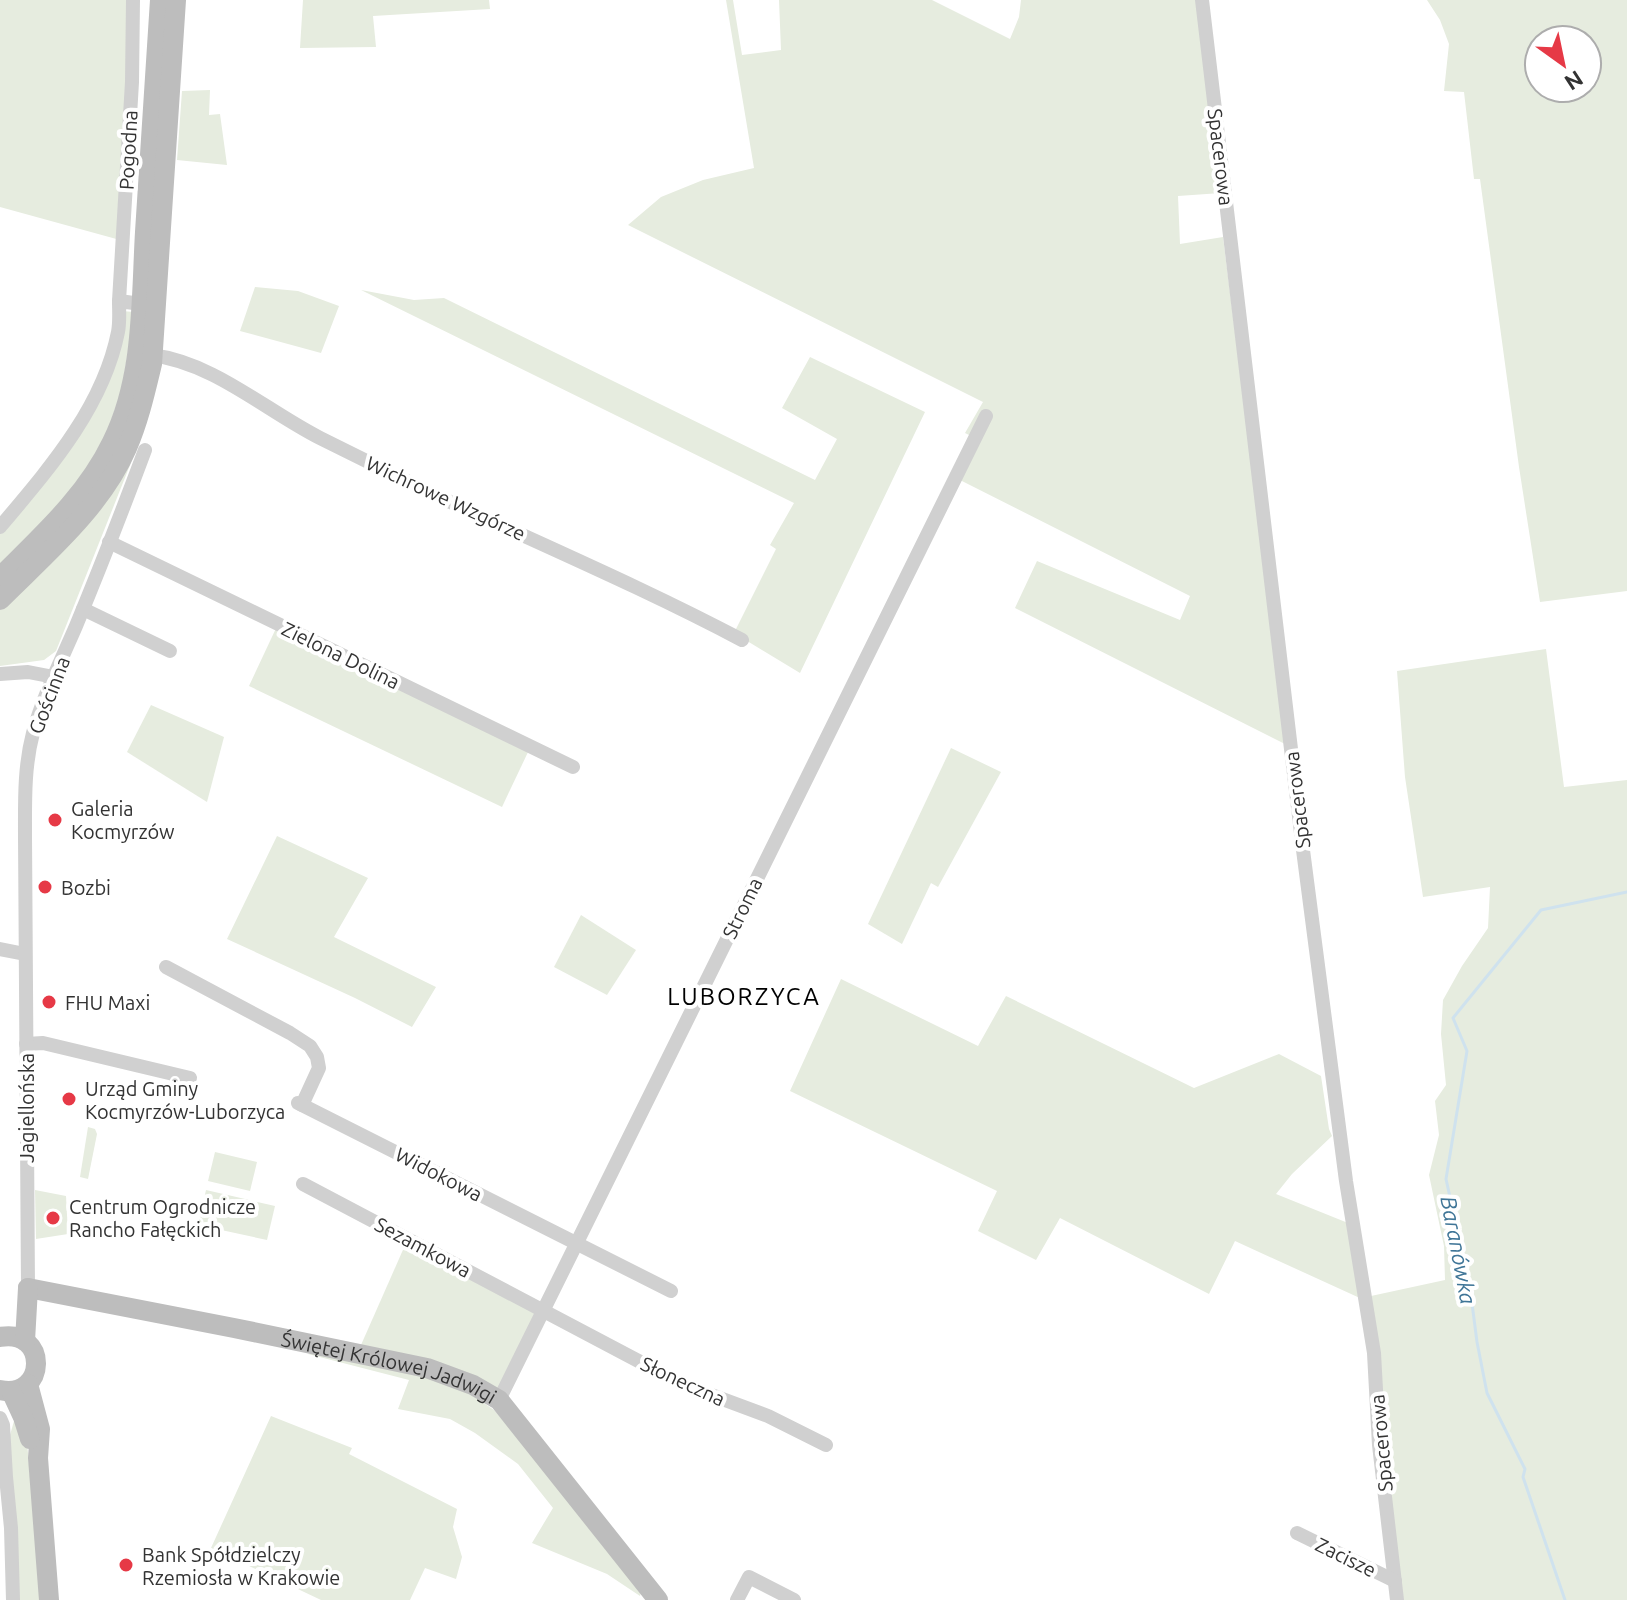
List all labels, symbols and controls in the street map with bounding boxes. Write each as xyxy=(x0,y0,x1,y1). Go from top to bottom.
north arrow xyxy=(1523,24,1603,104)
text: N xyxy=(1560,66,1588,96)
street label: Spacerowa xyxy=(1204,107,1238,207)
street label: Pogodna xyxy=(114,109,142,191)
street label: Wichrowe Wzgórze xyxy=(363,451,529,545)
street label: Zielona Dolina xyxy=(278,617,404,693)
street label: Gościnna xyxy=(24,653,74,737)
street label: Spacerowa xyxy=(1280,750,1314,850)
place label: Galeria Kocmyrzów xyxy=(71,797,175,843)
marker: Galeria Kocmyrzów xyxy=(46,811,64,829)
street label: Stroma xyxy=(717,874,767,942)
place label: Bozbi xyxy=(61,876,111,899)
marker: Bozbi xyxy=(36,878,54,896)
district label: LUBORZYCA xyxy=(667,983,821,1010)
place label: FHU Maxi xyxy=(65,991,150,1014)
marker: FHU Maxi xyxy=(40,993,58,1011)
street label: Jagiellońska xyxy=(15,1053,38,1163)
place label: Urząd Gminy Kocmyrzów-Luborzyca xyxy=(85,1077,285,1123)
marker: Urząd Gminy Kocmyrzów-Luborzyca xyxy=(60,1090,78,1108)
street label: Widokowa xyxy=(392,1142,486,1206)
water label: Baranówka xyxy=(1436,1194,1482,1306)
place label: Centrum Ogrodnicze Rancho Fałęckich xyxy=(69,1195,256,1241)
marker: Centrum Ogrodnicze Rancho Fałęckich xyxy=(44,1209,62,1227)
street label: Sezamkowa xyxy=(371,1212,475,1282)
street label: Świętej Królowej Jadwigi xyxy=(279,1327,501,1408)
street label: Słoneczna xyxy=(637,1352,729,1410)
street label: Spacerowa xyxy=(1365,1393,1397,1493)
street label: Zacisze xyxy=(1312,1533,1380,1581)
place label: Bank Spółdzielczy Rzemiosła w Krakowie xyxy=(142,1543,340,1589)
marker: Bank Spółdzielczy Rzemiosła w Krakowie xyxy=(117,1556,135,1574)

